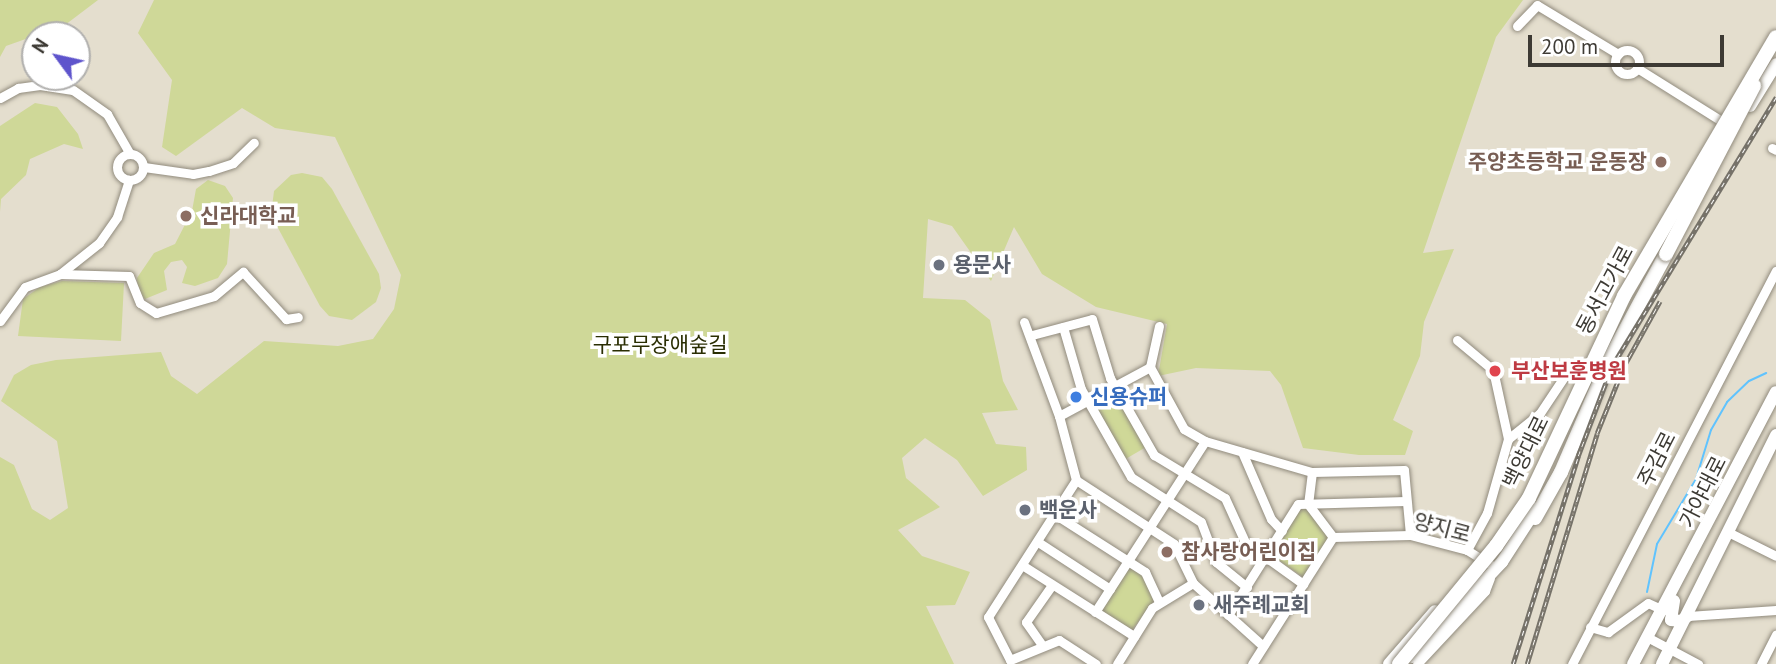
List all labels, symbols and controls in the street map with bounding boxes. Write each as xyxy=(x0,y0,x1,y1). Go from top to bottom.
north arrow xyxy=(21,21,91,91)
scale bar xyxy=(1531,21,1727,65)
text: 200 m xyxy=(1541,33,1598,60)
text: N xyxy=(27,34,54,57)
place label: 주양초등학교 운동장 xyxy=(1468,149,1647,175)
marker: 주양초등학교 운동장 xyxy=(1653,154,1669,170)
place label: 신라대학교 xyxy=(200,203,297,229)
marker: 신라대학교 xyxy=(178,208,194,224)
street label: 동서고가로 xyxy=(1571,241,1639,339)
place label: 용문사 xyxy=(953,252,1011,278)
marker: 용문사 xyxy=(931,257,947,273)
park label: 구포무장애숲길 xyxy=(592,332,728,358)
place label: 부산보훈병원 xyxy=(1511,358,1627,384)
marker: 부산보훈병원 xyxy=(1485,361,1505,381)
place label: 신용슈퍼 xyxy=(1090,384,1167,410)
marker: 신용슈퍼 xyxy=(1068,389,1084,405)
street label: 백양대로 xyxy=(1498,412,1554,492)
street label: 주감로 xyxy=(1633,427,1681,491)
street label: 가야대로 xyxy=(1674,452,1732,532)
place label: 백운사 xyxy=(1039,497,1097,523)
marker: 백운사 xyxy=(1017,502,1033,518)
street label: 양지로 xyxy=(1411,508,1473,548)
place label: 참사랑어린이집 xyxy=(1181,539,1316,565)
marker: 참사랑어린이집 xyxy=(1159,544,1175,560)
place label: 새주례교회 xyxy=(1213,592,1310,618)
marker: 새주례교회 xyxy=(1191,597,1207,613)

